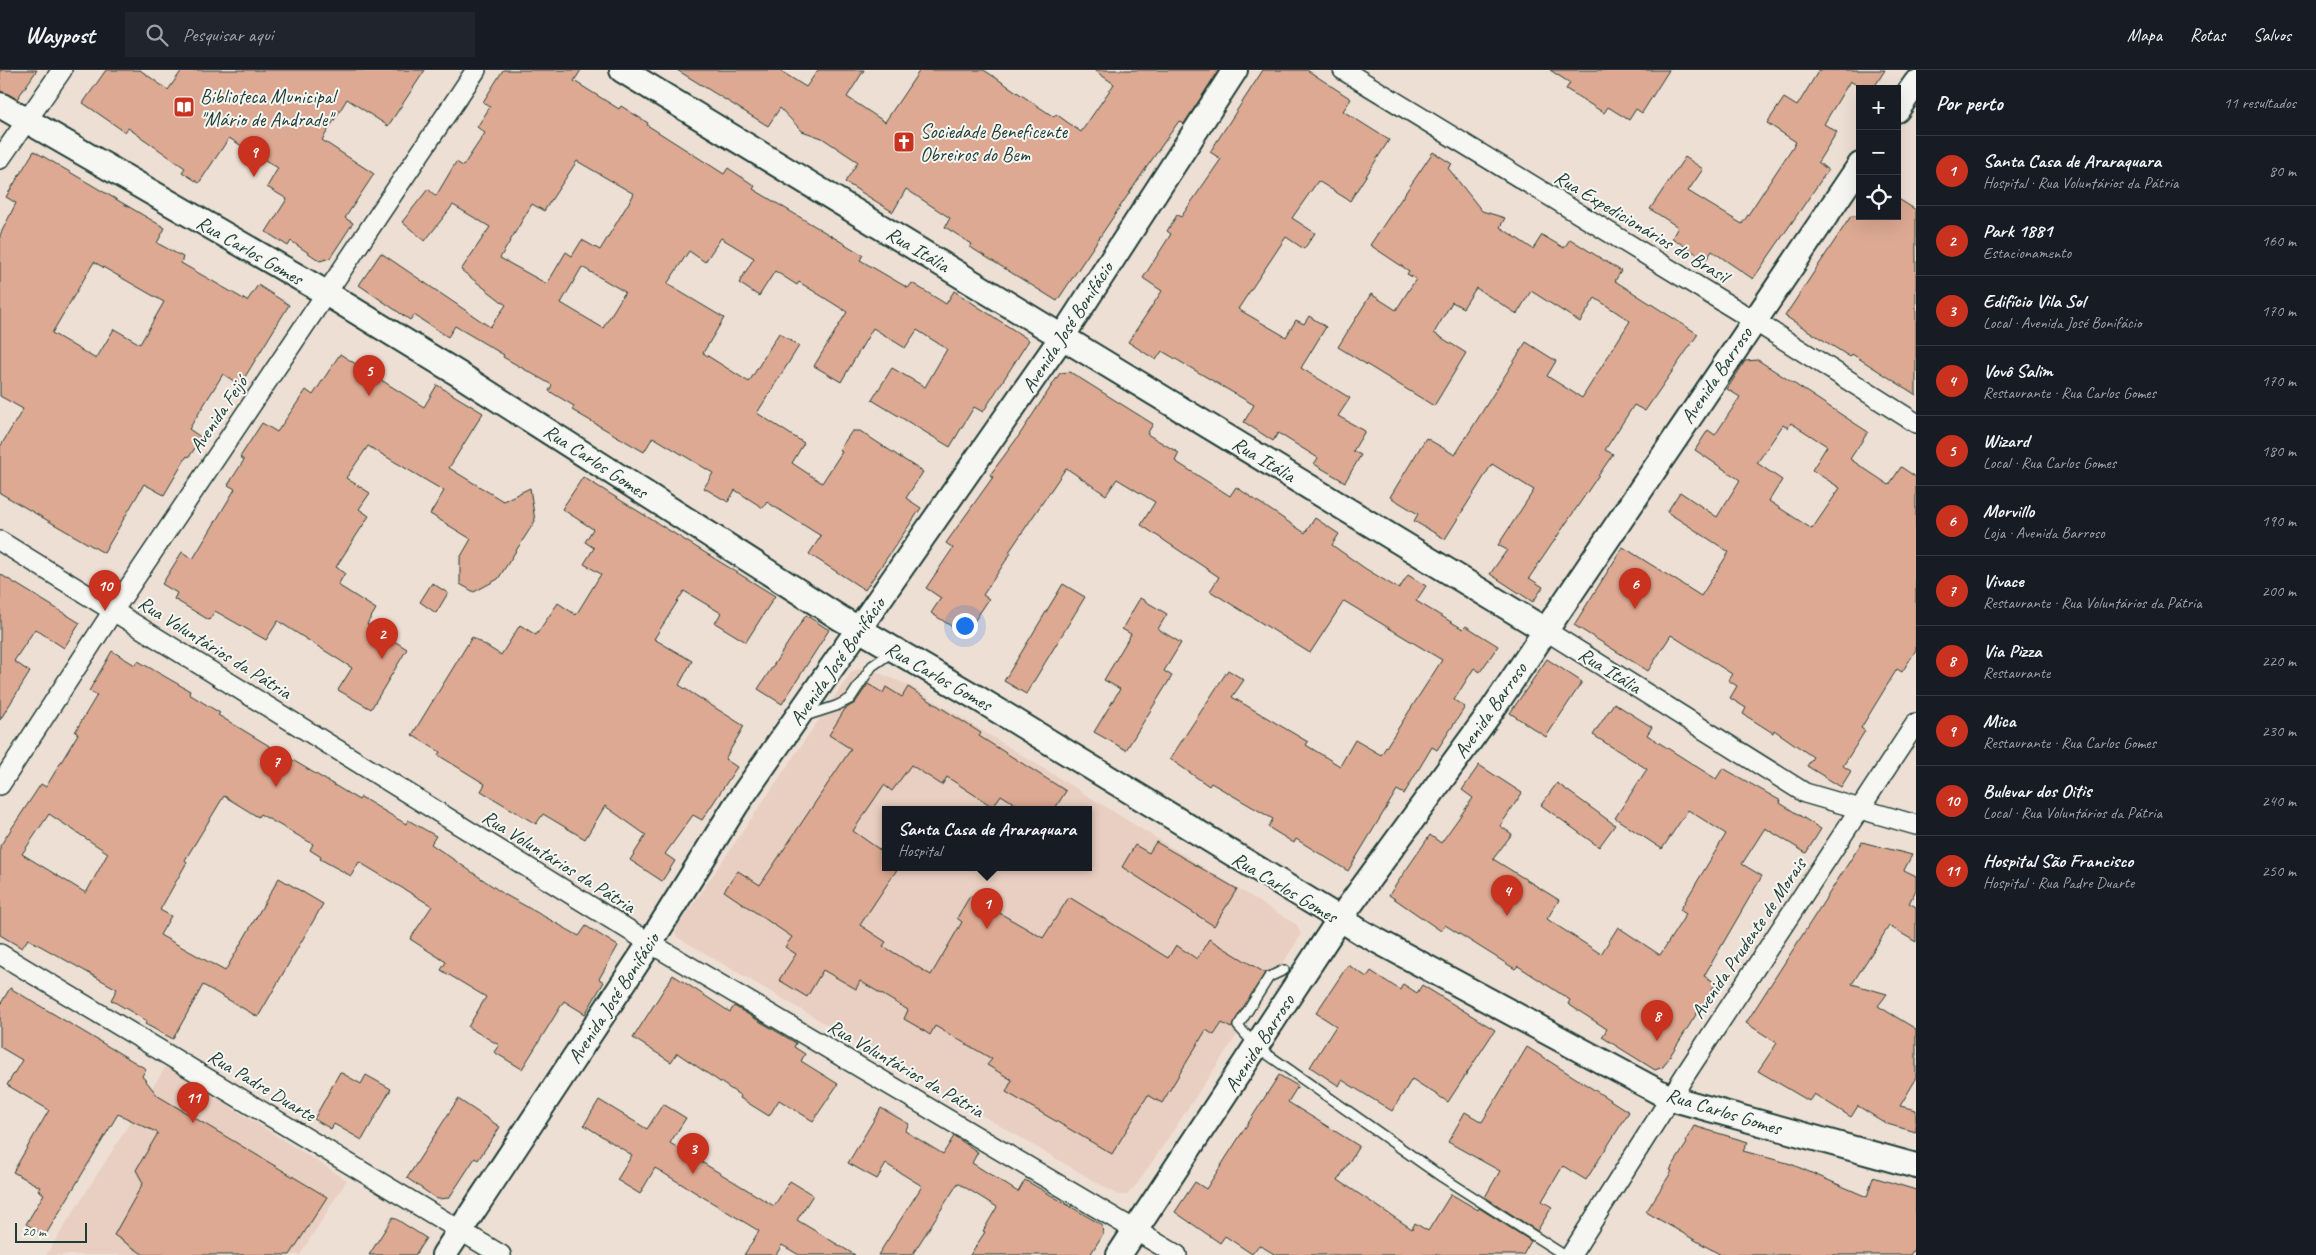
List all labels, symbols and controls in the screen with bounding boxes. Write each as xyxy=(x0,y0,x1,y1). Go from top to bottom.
search box xyxy=(125,12,475,57)
text: Waypost xyxy=(25,20,95,50)
icon: search xyxy=(143,21,171,49)
text: Pesquisar aqui xyxy=(183,23,273,47)
text: Mapa xyxy=(2127,24,2162,46)
text: Rotas xyxy=(2190,24,2225,46)
text: Salvos xyxy=(2253,24,2291,46)
place label: Biblioteca Municipal "Mário de Andrade" xyxy=(200,84,339,132)
map controls xyxy=(1856,85,1901,220)
button: + xyxy=(1856,85,1901,130)
text: Por perto xyxy=(1936,90,2003,116)
text: 11 resultados xyxy=(2223,93,2296,113)
library icon: Biblioteca Municipal "Mário de Andrade" xyxy=(172,95,196,119)
place label: Sociedade Beneficente Obreiros do Bem xyxy=(920,119,1068,167)
church icon: Sociedade Beneficente Obreiros do Bem xyxy=(892,130,916,154)
button: − xyxy=(1856,130,1901,175)
pin: 9 xyxy=(238,136,270,177)
text: Santa Casa de Araraquara xyxy=(1983,149,2161,173)
text: 1 xyxy=(1948,161,1956,181)
text: 80 m xyxy=(2269,161,2296,181)
street label: Rua Expedicionários do Brasil xyxy=(1550,164,1737,290)
text: Hospital · Rua Voluntários da Pátria xyxy=(1983,173,2178,193)
button: locate xyxy=(1856,175,1901,220)
street label: Rua Carlos Gomes xyxy=(192,210,309,292)
text: Park 1881 xyxy=(1983,219,2052,243)
street label: Rua Itália xyxy=(882,221,955,279)
text: 2 xyxy=(1948,231,1956,251)
text: 160 m xyxy=(2262,231,2296,251)
text: Estacionamento xyxy=(1983,243,2071,263)
street label: Avenida José Bonifácio xyxy=(1016,256,1120,397)
text: Edifício Vila Sol xyxy=(1983,289,2085,313)
text: 3 xyxy=(1948,301,1956,321)
text: 170 m xyxy=(2262,301,2296,321)
text: Local · Avenida José Bonifácio xyxy=(1983,313,2141,333)
street label: Avenida Barroso xyxy=(1675,321,1758,428)
pin: 5 xyxy=(353,355,385,396)
text: Vovô Salim xyxy=(1983,359,2053,383)
street label: Avenida Feijó xyxy=(184,369,255,457)
text: 4 xyxy=(1948,371,1956,391)
text: 170 m xyxy=(2262,371,2296,391)
text: Restaurante · Rua Carlos Gomes xyxy=(1983,383,2156,403)
street label: Rua Carlos Gomes xyxy=(539,419,654,505)
text: Wizard xyxy=(1983,429,2029,453)
street label: Rua Itália xyxy=(1228,431,1301,489)
text: 5 xyxy=(1949,441,1955,461)
text: 180 m xyxy=(2262,441,2296,461)
text: Local · Rua Carlos Gomes xyxy=(1983,453,2116,473)
text: Morvillo xyxy=(1983,499,2034,523)
text: 6 xyxy=(1948,511,1956,531)
text: 190 m xyxy=(2262,511,2296,531)
text: Loja · Avenida Barroso xyxy=(1983,523,2105,543)
pin: 6 xyxy=(1619,568,1651,609)
text: Vivace xyxy=(1983,569,2024,593)
pin: 10 xyxy=(89,570,121,611)
text: 7 xyxy=(1948,581,1956,601)
text: 200 m xyxy=(2262,581,2296,601)
street label: Rua Voluntários da Pátria xyxy=(133,590,298,706)
street label: Avenida José Bonifácio xyxy=(784,591,892,730)
text: Restaurante · Rua Voluntários da Pátria xyxy=(1983,593,2202,613)
your location xyxy=(952,613,978,639)
pin: 2 xyxy=(366,618,398,659)
street label: Rua Carlos Gomes xyxy=(881,636,998,718)
text: Via Pizza xyxy=(1983,639,2042,663)
street label: Rua Itália xyxy=(1574,642,1647,700)
text: 8 xyxy=(1948,651,1956,671)
text: 220 m xyxy=(2262,651,2296,671)
street label: Avenida Barroso xyxy=(1448,657,1533,763)
text: Restaurante xyxy=(1983,663,2050,683)
text: Mica xyxy=(1983,709,2015,733)
text: 9 xyxy=(1948,721,1956,741)
text: 230 m xyxy=(2262,721,2296,741)
text: Restaurante · Rua Carlos Gomes xyxy=(1983,733,2156,753)
pin: 7 xyxy=(260,746,292,787)
text: Bulevar dos Oitis xyxy=(1983,779,2091,803)
text: 10 xyxy=(1945,791,1959,811)
text: 240 m xyxy=(2262,791,2296,811)
text: Local · Rua Voluntários da Pátria xyxy=(1983,803,2162,823)
street label: Rua Voluntários da Pátria xyxy=(477,804,642,920)
popup xyxy=(882,806,1092,871)
text: Santa Casa de Araraquara xyxy=(898,817,1076,841)
text: Hospital xyxy=(898,841,942,861)
street label: Rua Carlos Gomes xyxy=(1227,846,1344,930)
text: Hospital São Francisco xyxy=(1983,849,2133,873)
street label: Avenida Prudente de Morais xyxy=(1685,851,1813,1023)
text: 11 xyxy=(1945,861,1959,881)
text: 250 m xyxy=(2262,861,2296,881)
text: Hospital · Rua Padre Duarte xyxy=(1983,873,2134,893)
pin: 4 xyxy=(1491,875,1523,916)
pin: 1 xyxy=(971,888,1003,929)
street label: Avenida José Bonifácio xyxy=(562,927,666,1068)
street label: Avenida Barroso xyxy=(1219,989,1301,1097)
pin: 8 xyxy=(1641,1000,1673,1041)
street label: Rua Voluntários da Pátria xyxy=(823,1014,990,1124)
street label: Rua Padre Duarte xyxy=(203,1044,321,1128)
pin: 11 xyxy=(177,1082,209,1123)
street label: Rua Carlos Gomes xyxy=(1663,1082,1786,1141)
pin: 3 xyxy=(677,1133,709,1174)
scale bar xyxy=(15,1220,88,1243)
text: 20 m xyxy=(22,1223,46,1240)

